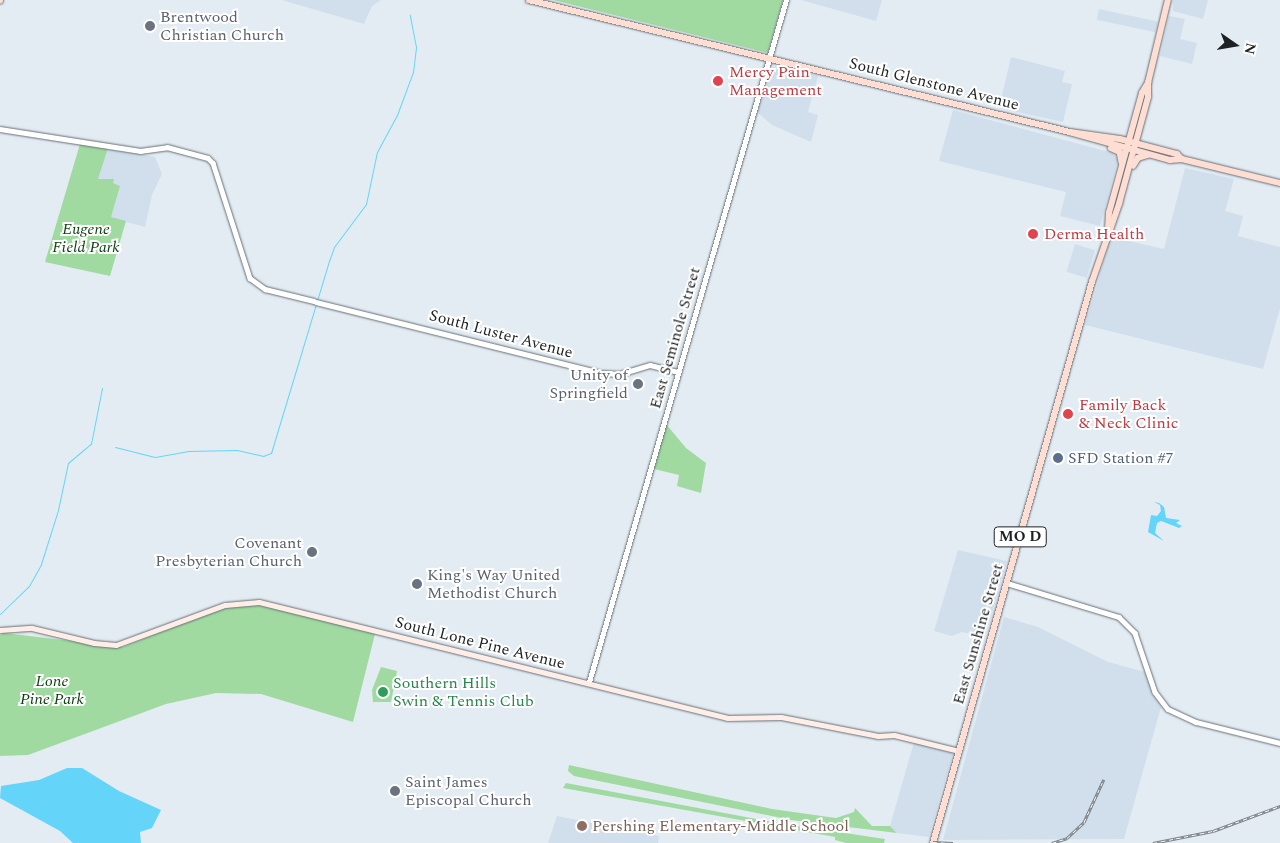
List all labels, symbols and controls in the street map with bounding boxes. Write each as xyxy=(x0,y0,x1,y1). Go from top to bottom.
place label: Brentwood Christian Church xyxy=(160,7,284,45)
marker: Brentwood Christian Church xyxy=(144,20,156,32)
north arrow xyxy=(1210,20,1260,70)
text: N xyxy=(1239,41,1262,56)
street label: South Glenstone Avenue xyxy=(847,54,1021,114)
place label: Mercy Pain Management xyxy=(729,62,822,100)
marker: Mercy Pain Management xyxy=(711,74,725,88)
park label: Eugene Field Park xyxy=(52,219,120,257)
place label: Derma Health xyxy=(1044,224,1144,244)
marker: Derma Health xyxy=(1026,227,1040,241)
street label: East Seminole Street xyxy=(646,265,704,411)
street label: South Luster Avenue xyxy=(427,306,575,362)
place label: Unity of Springfield xyxy=(549,365,628,403)
marker: Unity of Springfield xyxy=(632,378,644,390)
place label: Family Back & Neck Clinic xyxy=(1079,395,1178,433)
marker: Family Back & Neck Clinic xyxy=(1061,407,1075,421)
place label: SFD Station #7 xyxy=(1068,448,1173,468)
marker: SFD Station #7 xyxy=(1052,452,1064,464)
road number: MO D xyxy=(992,524,1048,550)
place label: Covenant Presbyterian Church xyxy=(155,533,302,571)
marker: Covenant Presbyterian Church xyxy=(306,546,318,558)
street label: East Sunshine Street xyxy=(949,561,1007,707)
place label: King's Way United Methodist Church xyxy=(427,565,560,603)
marker: King's Way United Methodist Church xyxy=(411,578,423,590)
street label: South Lone Pine Avenue xyxy=(393,613,567,673)
park label: Lone Pine Park xyxy=(20,671,84,709)
place label: Southern Hills Swin & Tennis Club xyxy=(393,673,534,711)
marker: Southern Hills Swin & Tennis Club xyxy=(377,686,389,698)
place label: Saint James Episcopal Church xyxy=(405,772,532,810)
marker: Saint James Episcopal Church xyxy=(389,785,401,797)
place label: Pershing Elementary-Middle School xyxy=(592,816,849,836)
marker: Pershing Elementary-Middle School xyxy=(576,820,588,832)

